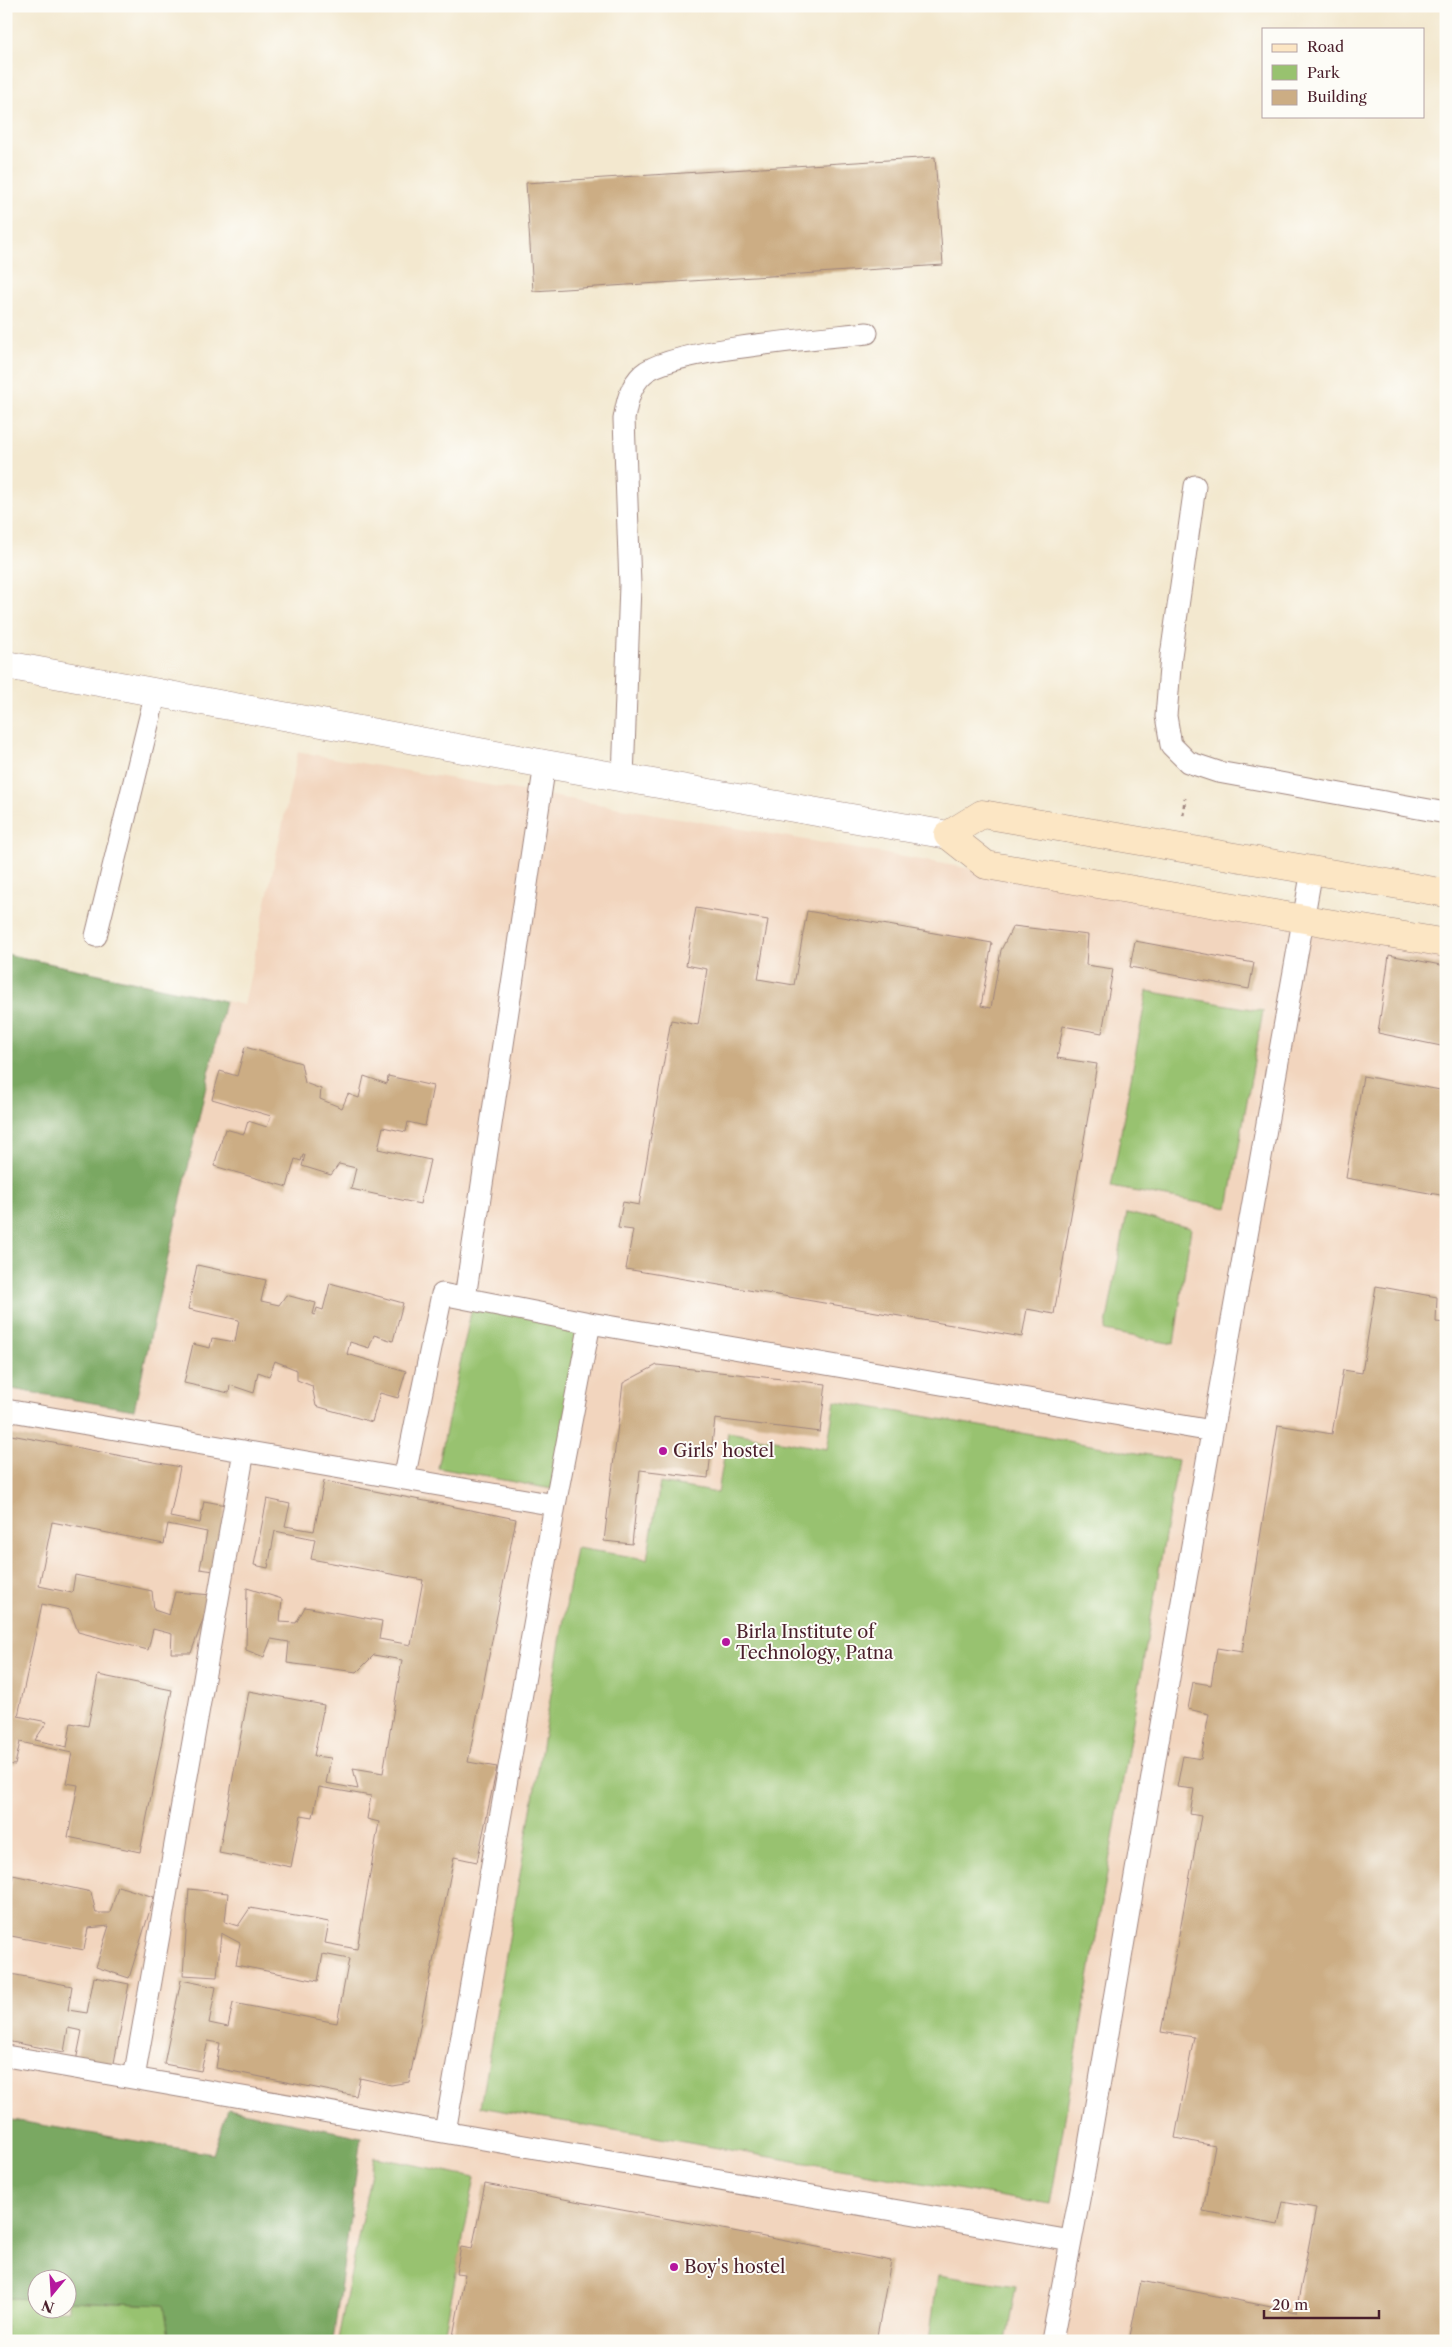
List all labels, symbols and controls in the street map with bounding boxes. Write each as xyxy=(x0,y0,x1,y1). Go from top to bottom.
legend xyxy=(1262,28,1424,118)
text: Road xyxy=(1307,37,1344,56)
text: Park xyxy=(1307,63,1341,82)
text: Building xyxy=(1307,87,1367,106)
place label: Girls' hostel xyxy=(673,1440,774,1462)
marker: Girls' hostel xyxy=(657,1445,669,1457)
place label: Birla Institute of Technology, Patna xyxy=(736,1621,894,1664)
marker: Birla Institute of Technology, Patna xyxy=(720,1636,732,1648)
place label: Boy's hostel xyxy=(684,2256,785,2278)
marker: Boy's hostel xyxy=(668,2261,680,2273)
north arrow xyxy=(28,2270,78,2320)
scale bar xyxy=(1264,2287,1380,2319)
text: 20 m xyxy=(1272,2295,1308,2314)
text: N xyxy=(39,2296,57,2317)

